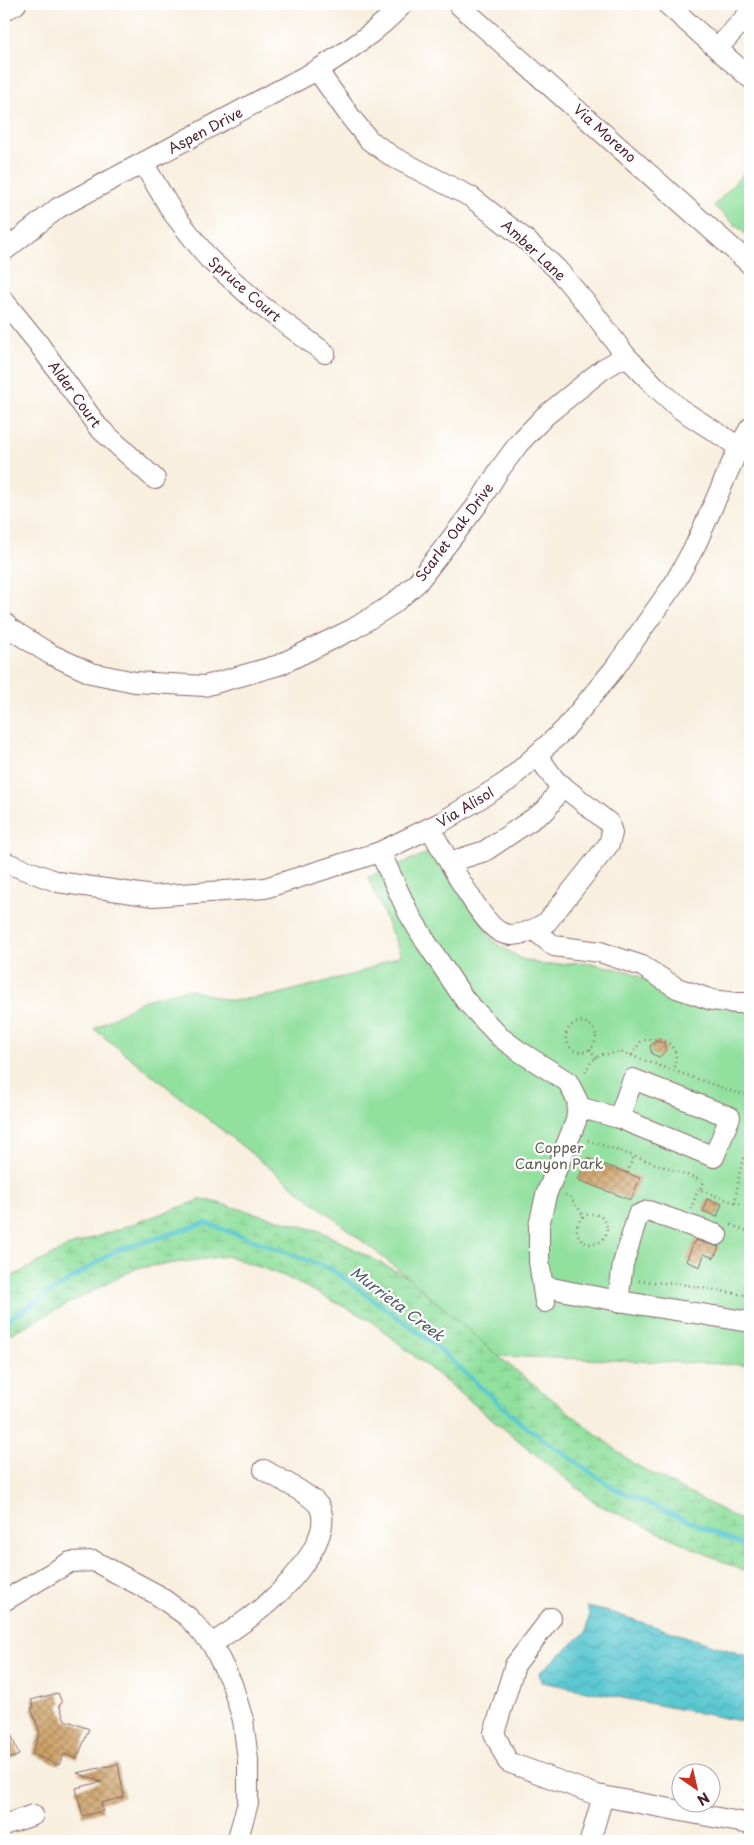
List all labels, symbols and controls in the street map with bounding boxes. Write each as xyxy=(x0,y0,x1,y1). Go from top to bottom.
street label: Via Moreno xyxy=(569,99,641,167)
street label: Aspen Drive xyxy=(164,102,246,158)
street label: Amber Lane xyxy=(497,215,571,286)
street label: Spruce Court xyxy=(204,251,286,327)
street label: Alder Court xyxy=(44,356,107,432)
street label: Scarlet Oak Drive xyxy=(410,478,498,586)
street label: Via Alisol xyxy=(432,782,498,832)
park label: Copper Canyon Park xyxy=(515,1137,604,1174)
water label: Murrieta Creek xyxy=(346,1260,450,1347)
north arrow xyxy=(672,1762,722,1812)
text: N xyxy=(693,1787,714,1811)

